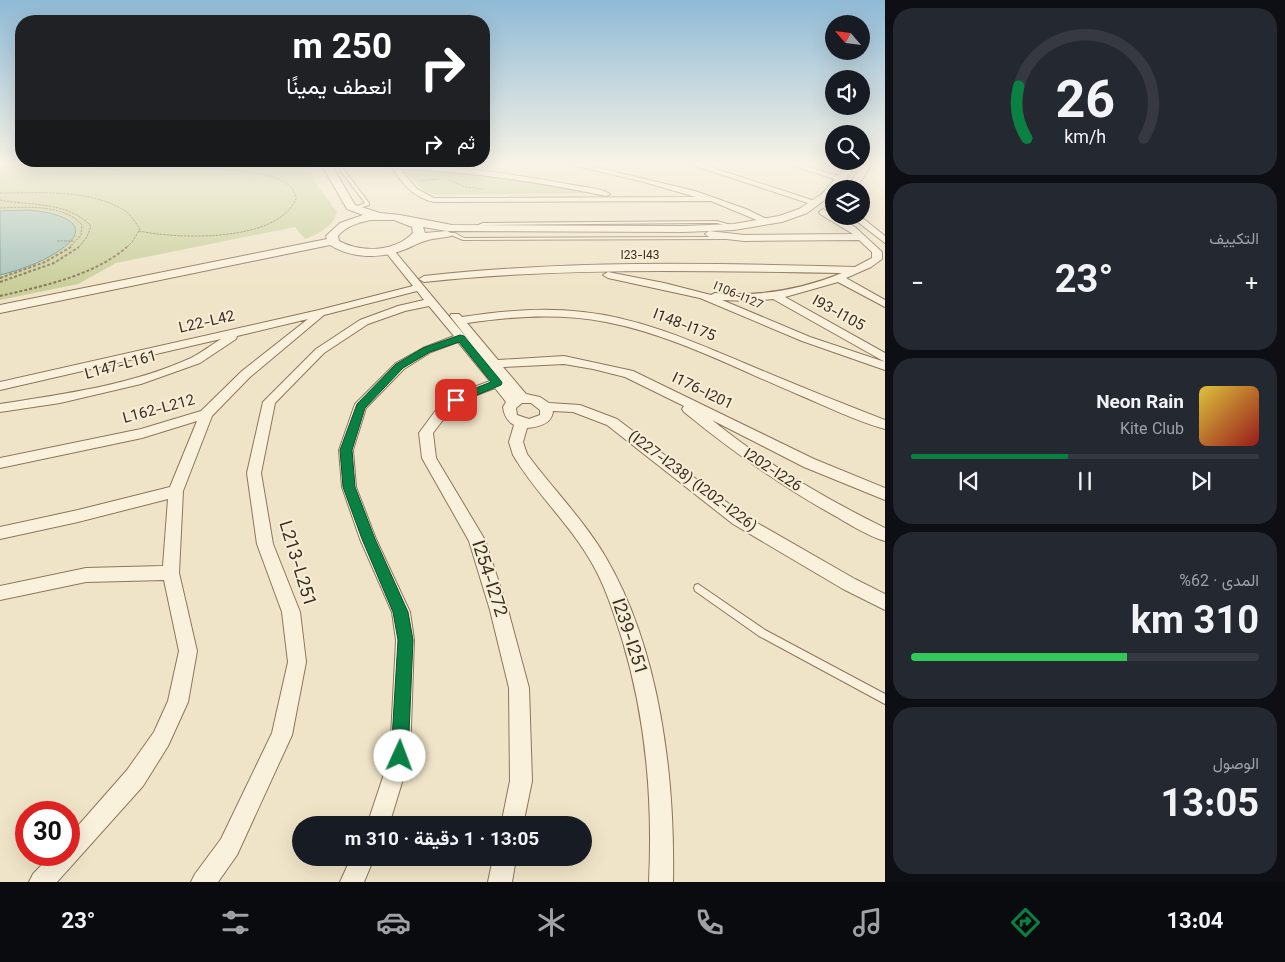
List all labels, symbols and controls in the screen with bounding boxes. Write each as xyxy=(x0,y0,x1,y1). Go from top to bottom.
north arrow xyxy=(825,15,870,60)
map controls xyxy=(825,15,870,225)
text: 250 m xyxy=(293,22,392,77)
icon: right xyxy=(410,35,475,100)
text: 26 xyxy=(1055,64,1115,145)
button: sound xyxy=(825,70,870,115)
text: انعطف يمينًا xyxy=(286,71,392,106)
button: search xyxy=(825,125,870,170)
text: km/h xyxy=(1064,125,1106,153)
icon: right xyxy=(419,130,447,158)
text: ثم xyxy=(457,130,475,159)
button: layers xyxy=(825,180,870,225)
text: التكييف xyxy=(1209,228,1259,253)
street label: I23-I43 xyxy=(620,247,660,265)
text: 23° xyxy=(1055,253,1113,312)
text: − xyxy=(911,261,924,305)
text: + xyxy=(1244,261,1259,305)
street label: I106-I127 xyxy=(710,277,766,315)
street label: I93-I105 xyxy=(807,290,869,338)
street label: I148-I175 xyxy=(649,303,719,349)
street label: L22-L42 xyxy=(177,305,237,341)
street label: L147-L161 xyxy=(82,345,160,387)
street label: I176-I201 xyxy=(667,367,737,417)
pin xyxy=(435,379,477,421)
icon: arrive xyxy=(442,386,470,414)
street label: L162-L212 xyxy=(120,389,198,431)
text: Neon Rain xyxy=(1096,389,1184,418)
text: Kite Club xyxy=(1120,418,1184,443)
street label: (I227-I238) (I202-I226) xyxy=(623,426,761,538)
street label: I202-I226 xyxy=(738,443,806,499)
icon: previous xyxy=(955,467,983,495)
icon: pause xyxy=(1071,467,1099,495)
icon: next xyxy=(1187,467,1215,495)
street label: L213-L251 xyxy=(270,518,322,610)
street label: I254-I272 xyxy=(462,537,514,621)
text: المدى · 62% xyxy=(1179,570,1259,595)
text: 310 km xyxy=(1131,594,1259,653)
street label: I239-I251 xyxy=(602,595,654,679)
position arrow xyxy=(373,729,425,781)
text: الوصول xyxy=(1213,753,1259,778)
text: 13:05 xyxy=(1160,777,1259,836)
speed limit sign: 30 xyxy=(15,801,80,866)
text: 13:05 · 1 دقيقة · 310 m xyxy=(345,826,539,855)
text: 23° xyxy=(62,905,95,940)
icon: filters xyxy=(218,905,253,940)
icon: car xyxy=(376,905,411,940)
icon: climate xyxy=(534,905,569,940)
icon: phone xyxy=(692,905,727,940)
icon: music xyxy=(850,905,885,940)
icon: directions xyxy=(1008,905,1043,940)
text: 13:04 xyxy=(1166,905,1224,940)

